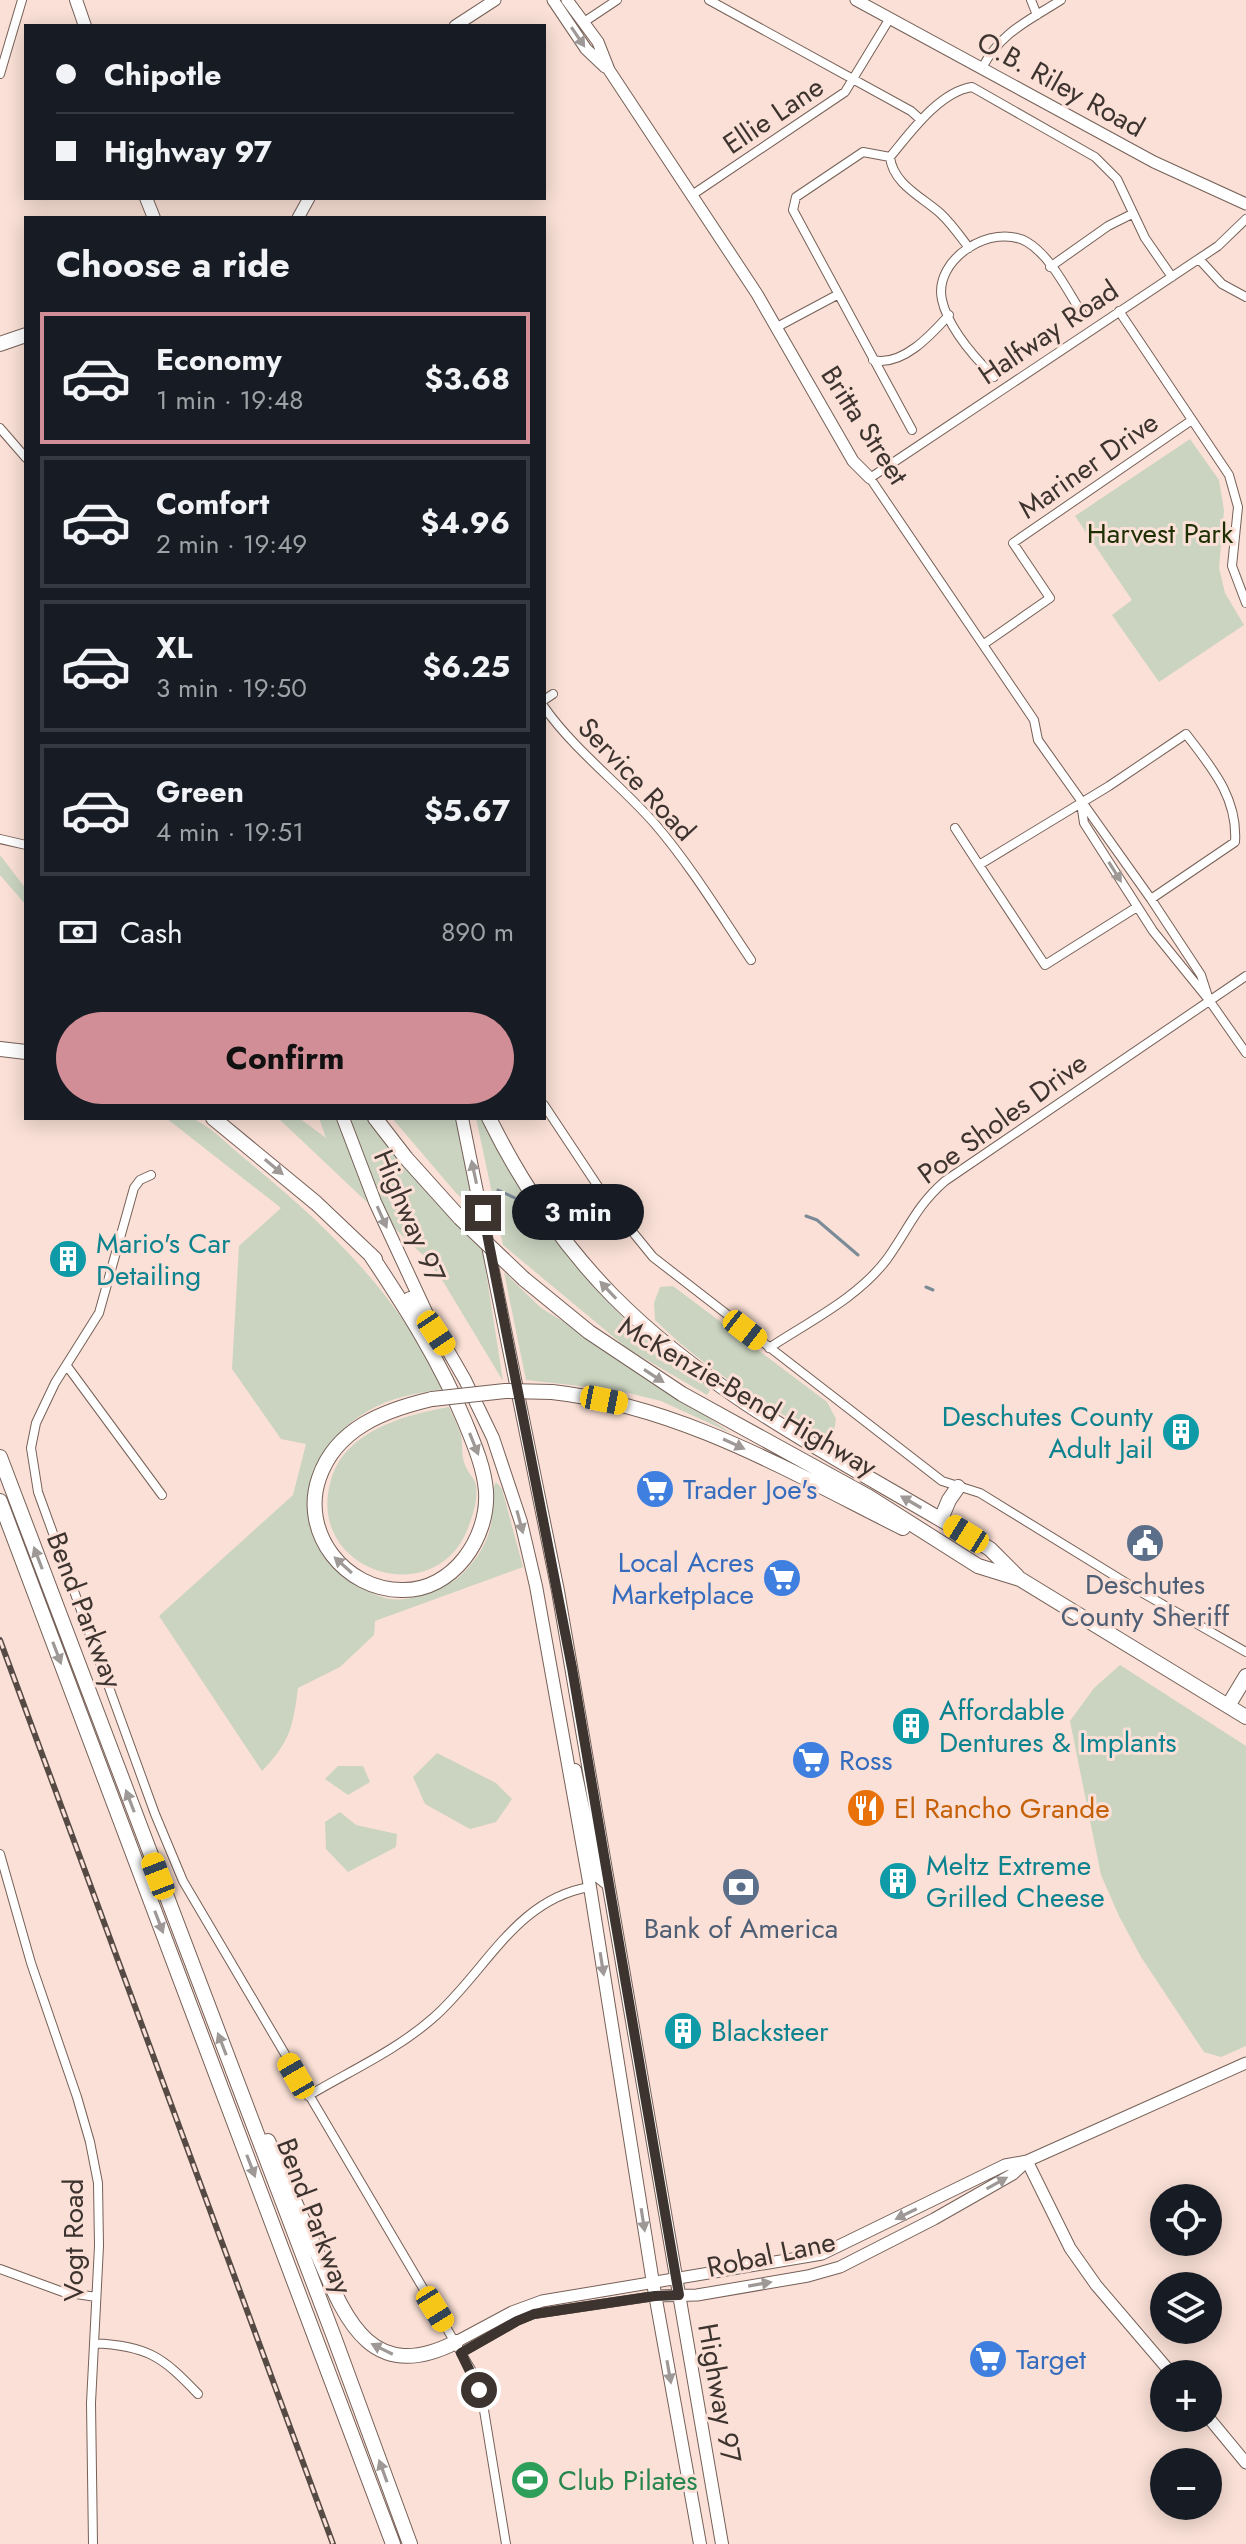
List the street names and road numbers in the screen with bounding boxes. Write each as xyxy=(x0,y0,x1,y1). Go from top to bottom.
street label: O.B. Riley Road xyxy=(969,21,1152,148)
street label: Ellie Lane xyxy=(715,67,832,164)
street label: Halfway Road xyxy=(970,270,1127,395)
street label: Britta Street xyxy=(811,358,919,493)
street label: Mariner Drive xyxy=(1010,402,1167,529)
street label: Service Road xyxy=(568,708,705,851)
street label: Poe Sholes Drive xyxy=(909,1043,1096,1194)
street label: Highway 97 xyxy=(363,1143,456,1289)
street label: McKenzie-Bend Highway xyxy=(611,1306,885,1488)
street label: Bend Parkway xyxy=(36,1526,133,1695)
street label: Bend Parkway xyxy=(266,2132,363,2301)
street label: Vogt Road xyxy=(53,2178,94,2302)
street label: Robal Lane xyxy=(703,2221,839,2288)
street label: Highway 97 xyxy=(687,2320,752,2466)

